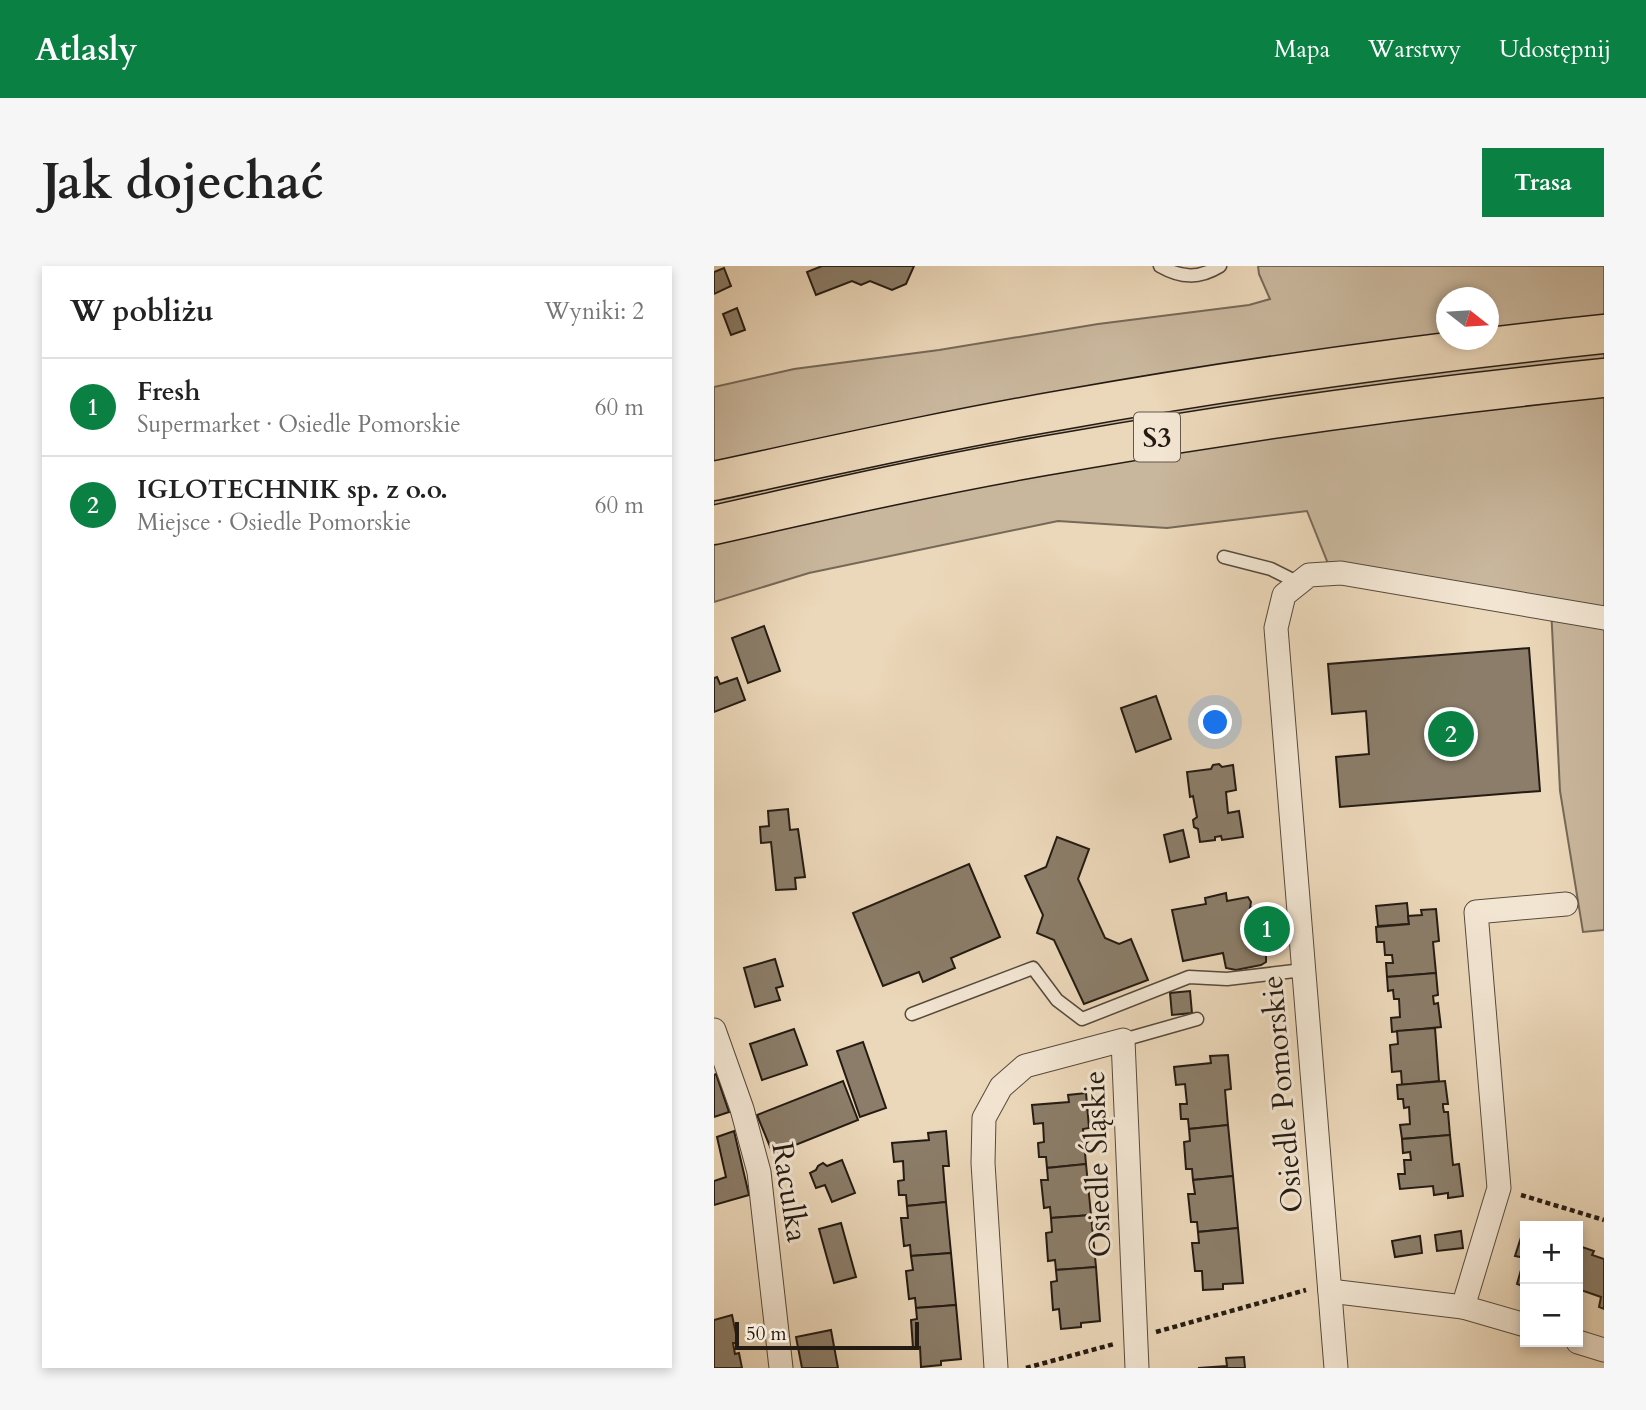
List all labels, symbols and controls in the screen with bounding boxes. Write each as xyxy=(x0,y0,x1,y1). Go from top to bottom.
text: Atlasly xyxy=(35,27,137,72)
text: Mapa xyxy=(1274,33,1330,66)
text: Warstwy xyxy=(1368,33,1461,66)
text: Udostępnij xyxy=(1499,33,1611,66)
button: Trasa xyxy=(1482,148,1604,217)
text: Jak dojechać xyxy=(42,149,324,216)
north arrow xyxy=(1436,287,1499,350)
text: W pobliżu xyxy=(70,291,214,332)
text: Wyniki: 2 xyxy=(544,296,644,327)
text: Fresh xyxy=(137,374,200,409)
text: 1 xyxy=(87,392,99,423)
text: 60 m xyxy=(595,392,644,423)
text: Supermarket · Osiedle Pomorskie xyxy=(137,409,461,440)
road number: S3 xyxy=(1134,412,1180,462)
text: IGLOTECHNIK sp. z o.o. xyxy=(137,472,448,507)
text: 2 xyxy=(87,490,99,521)
text: 60 m xyxy=(595,490,644,521)
text: Miejsce · Osiedle Pomorskie xyxy=(137,507,411,538)
your location xyxy=(1198,705,1232,739)
pin: 2 xyxy=(1428,708,1474,760)
pin: 1 xyxy=(1244,903,1290,955)
street label: Osiedle Pomorskie xyxy=(1252,974,1313,1214)
street label: Osiedle Śląskie xyxy=(1074,1070,1121,1258)
street label: Raculka xyxy=(761,1139,818,1245)
map controls xyxy=(1520,1221,1583,1347)
button: + xyxy=(1520,1221,1583,1284)
button: − xyxy=(1520,1284,1583,1347)
scale bar xyxy=(735,1319,919,1351)
text: 50 m xyxy=(746,1321,787,1347)

